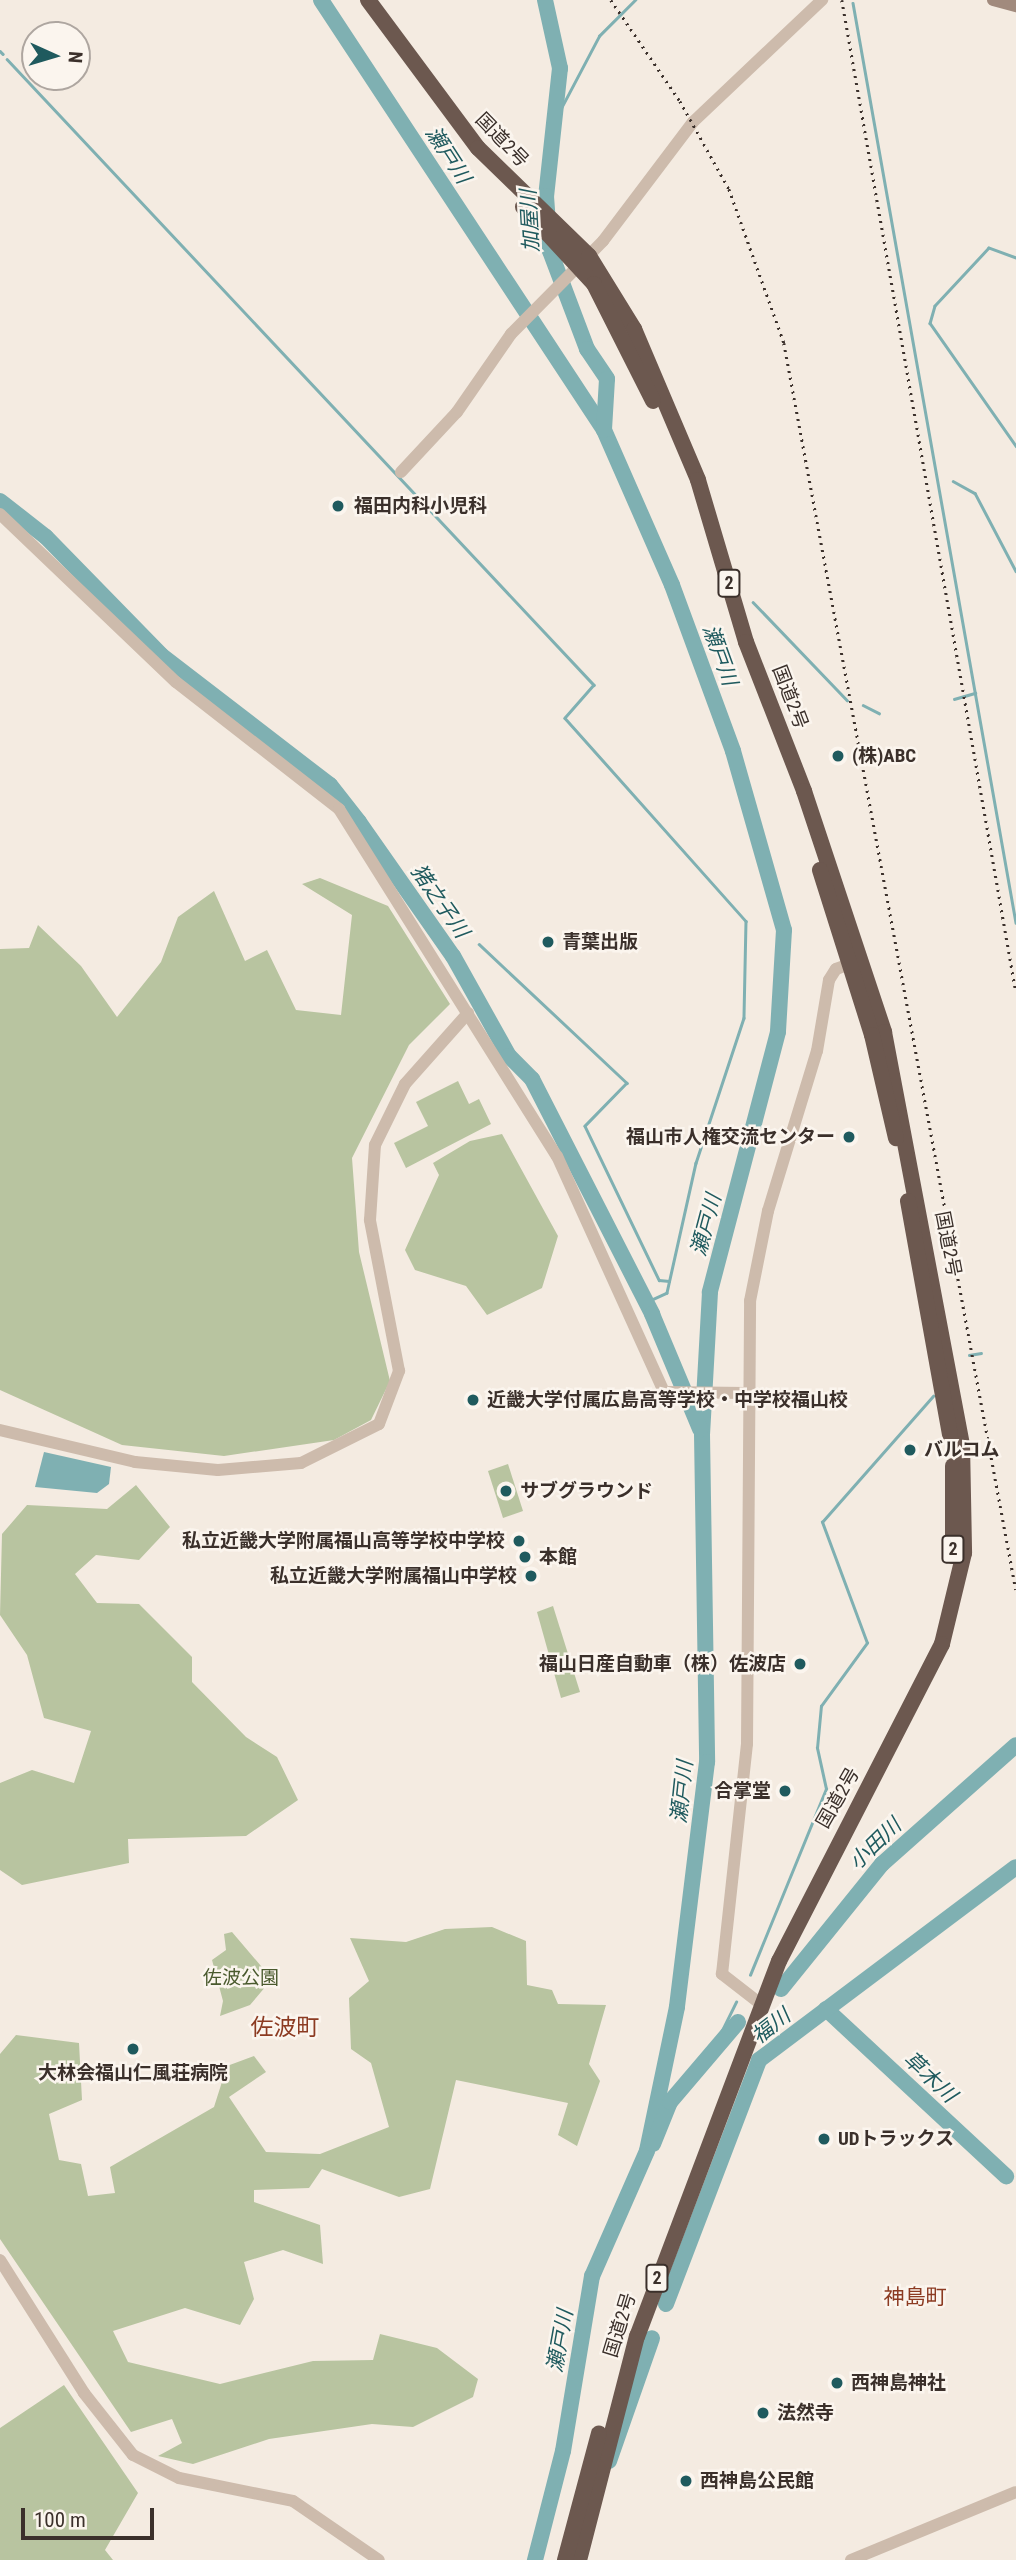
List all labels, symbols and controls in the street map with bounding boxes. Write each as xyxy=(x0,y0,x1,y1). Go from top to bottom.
north arrow xyxy=(21,21,91,91)
text: N xyxy=(64,51,87,64)
street label: 国道2号 xyxy=(471,108,533,172)
water label: 瀬戸川 xyxy=(420,122,476,188)
water label: 加屋川 xyxy=(516,189,544,253)
place label: 福田内科小児科 xyxy=(354,495,487,517)
marker: 福田内科小児科 xyxy=(328,496,348,516)
road number: 2 xyxy=(717,568,741,598)
water label: 瀬戸川 xyxy=(697,621,743,689)
street label: 国道2号 xyxy=(767,662,813,732)
place label: (株)ABC xyxy=(852,745,916,767)
marker: (株)ABC xyxy=(830,748,846,764)
water label: 猪之子川 xyxy=(406,859,474,943)
place label: 青葉出版 xyxy=(562,931,638,953)
marker: 青葉出版 xyxy=(540,934,556,950)
place label: 福山市人権交流センター xyxy=(626,1126,835,1148)
marker: 福山市人権交流センター xyxy=(841,1129,857,1145)
water label: 瀬戸川 xyxy=(686,1191,726,1259)
street label: 国道2号 xyxy=(930,1209,966,1279)
place label: 近畿大学付属広島高等学校・中学校福山校 xyxy=(487,1389,848,1411)
marker: 近畿大学付属広島高等学校・中学校福山校 xyxy=(465,1392,481,1408)
place label: バルコム xyxy=(924,1439,1000,1461)
marker: バルコム xyxy=(902,1442,918,1458)
place label: サブグラウンド xyxy=(520,1480,653,1502)
marker: サブグラウンド xyxy=(498,1483,514,1499)
place label: 私立近畿大学附属福山高等学校中学校 xyxy=(182,1530,505,1552)
marker: 私立近畿大学附属福山高等学校中学校 xyxy=(511,1533,527,1549)
road number: 2 xyxy=(941,1534,965,1564)
place label: 本館 xyxy=(539,1546,577,1568)
marker: 本館 xyxy=(517,1549,533,1565)
place label: 私立近畿大学附属福山中学校 xyxy=(270,1565,517,1587)
marker: 私立近畿大学附属福山中学校 xyxy=(523,1568,539,1584)
place label: 福山日産自動車（株）佐波店 xyxy=(539,1653,786,1675)
marker: 福山日産自動車（株）佐波店 xyxy=(792,1656,808,1672)
water label: 瀬戸川 xyxy=(666,1759,698,1825)
street label: 国道2号 xyxy=(812,1764,864,1832)
place label: 合掌堂 xyxy=(714,1780,771,1802)
marker: 合掌堂 xyxy=(777,1783,793,1799)
water label: 小田川 xyxy=(844,1813,906,1875)
park label: 佐波公園 xyxy=(203,1967,279,1989)
water label: 福川 xyxy=(747,2003,795,2049)
district label: 佐波町 xyxy=(251,2014,319,2042)
marker: 大林会福山仁風荘病院 xyxy=(123,2039,143,2059)
water label: 草木川 xyxy=(898,2046,962,2108)
place label: 大林会福山仁風荘病院 xyxy=(38,2062,228,2084)
place label: UDトラックス xyxy=(838,2128,955,2150)
marker: UDトラックス xyxy=(816,2131,832,2147)
road number: 2 xyxy=(645,2264,669,2292)
district label: 神島町 xyxy=(884,2284,946,2310)
street label: 国道2号 xyxy=(599,2290,641,2360)
water label: 瀬戸川 xyxy=(542,2308,578,2374)
place label: 西神島神社 xyxy=(851,2372,946,2394)
marker: 西神島神社 xyxy=(829,2375,845,2391)
place label: 法然寺 xyxy=(777,2402,834,2424)
marker: 法然寺 xyxy=(755,2405,771,2421)
place label: 西神島公民館 xyxy=(700,2470,814,2492)
marker: 西神島公民館 xyxy=(678,2473,694,2489)
scale bar xyxy=(24,2494,158,2538)
text: 100 m xyxy=(34,2508,86,2532)

